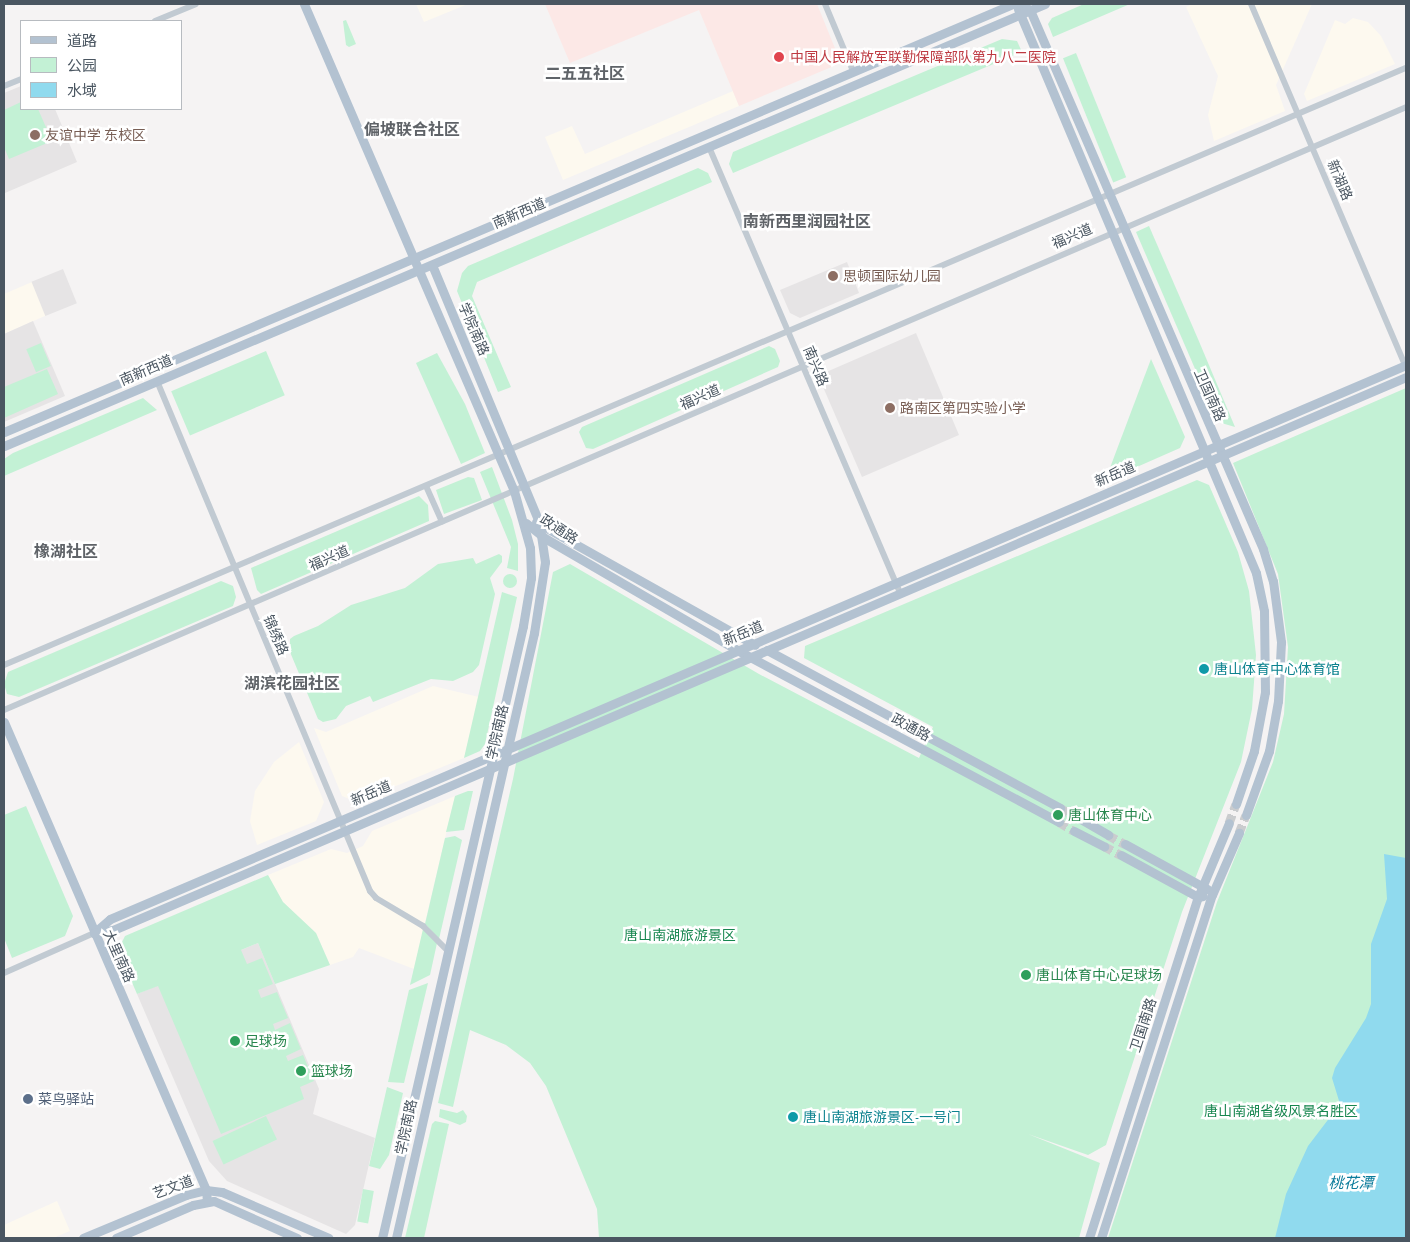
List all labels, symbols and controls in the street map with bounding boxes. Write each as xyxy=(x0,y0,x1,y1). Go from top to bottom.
legend xyxy=(20,20,182,110)
text: 道路 xyxy=(67,31,97,50)
place label: 中国人民解放军联勤保障部队第九八二医院 xyxy=(790,49,1056,65)
marker: 中国人民解放军联勤保障部队第九八二医院 xyxy=(772,50,786,64)
text: 公园 xyxy=(67,56,97,75)
district label: 二五五社区 xyxy=(545,63,625,83)
text: 水域 xyxy=(67,81,97,100)
district label: 偏坡联合社区 xyxy=(364,119,460,139)
place label: 友谊中学 东校区 xyxy=(45,127,146,143)
marker: 友谊中学 东校区 xyxy=(29,129,41,141)
street label: 新湖路 xyxy=(1324,157,1356,203)
street label: 南新西道 xyxy=(490,194,548,232)
district label: 南新西里润园社区 xyxy=(743,211,871,231)
street label: 福兴道 xyxy=(1049,220,1095,252)
place label: 思顿国际幼儿园 xyxy=(843,268,941,284)
marker: 思顿国际幼儿园 xyxy=(827,270,839,282)
street label: 学院南路 xyxy=(455,300,493,358)
street label: 南兴路 xyxy=(800,343,832,389)
street label: 南新西道 xyxy=(117,351,175,389)
street label: 卫国南路 xyxy=(1191,366,1229,424)
street label: 福兴道 xyxy=(677,381,723,413)
place label: 路南区第四实验小学 xyxy=(900,400,1026,416)
marker: 路南区第四实验小学 xyxy=(884,402,896,414)
street label: 新岳道 xyxy=(1092,458,1138,490)
street label: 政通路 xyxy=(537,511,581,547)
district label: 橡湖社区 xyxy=(34,541,98,561)
street label: 福兴道 xyxy=(306,542,352,574)
street label: 锦绣路 xyxy=(260,612,292,658)
street label: 新岳道 xyxy=(720,617,766,649)
place label: 唐山体育中心体育馆 xyxy=(1214,661,1340,677)
marker: 唐山体育中心体育馆 xyxy=(1198,663,1210,675)
district label: 湖滨花园社区 xyxy=(244,673,340,693)
street label: 学院南路 xyxy=(483,703,511,761)
street label: 政通路 xyxy=(889,710,933,744)
street label: 新岳道 xyxy=(348,777,394,809)
place label: 唐山体育中心 xyxy=(1068,807,1152,823)
marker: 唐山体育中心 xyxy=(1052,809,1064,821)
street label: 大里南路 xyxy=(100,927,138,985)
park label: 唐山南湖旅游景区 xyxy=(624,927,736,943)
place label: 唐山体育中心足球场 xyxy=(1036,967,1162,983)
marker: 唐山体育中心足球场 xyxy=(1020,969,1032,981)
street label: 卫国南路 xyxy=(1126,996,1160,1054)
place label: 足球场 xyxy=(245,1033,287,1049)
marker: 足球场 xyxy=(229,1035,241,1047)
place label: 篮球场 xyxy=(311,1063,353,1079)
marker: 篮球场 xyxy=(295,1065,307,1077)
place label: 菜鸟驿站 xyxy=(38,1091,94,1107)
marker: 菜鸟驿站 xyxy=(22,1093,34,1105)
street label: 学院南路 xyxy=(392,1098,420,1156)
park label: 唐山南湖省级风景名胜区 xyxy=(1204,1103,1358,1119)
place label: 唐山南湖旅游景区-一号门 xyxy=(803,1109,961,1125)
marker: 唐山南湖旅游景区-一号门 xyxy=(787,1111,799,1123)
street label: 艺文道 xyxy=(150,1172,196,1202)
water label: 桃花潭 xyxy=(1329,1174,1373,1192)

